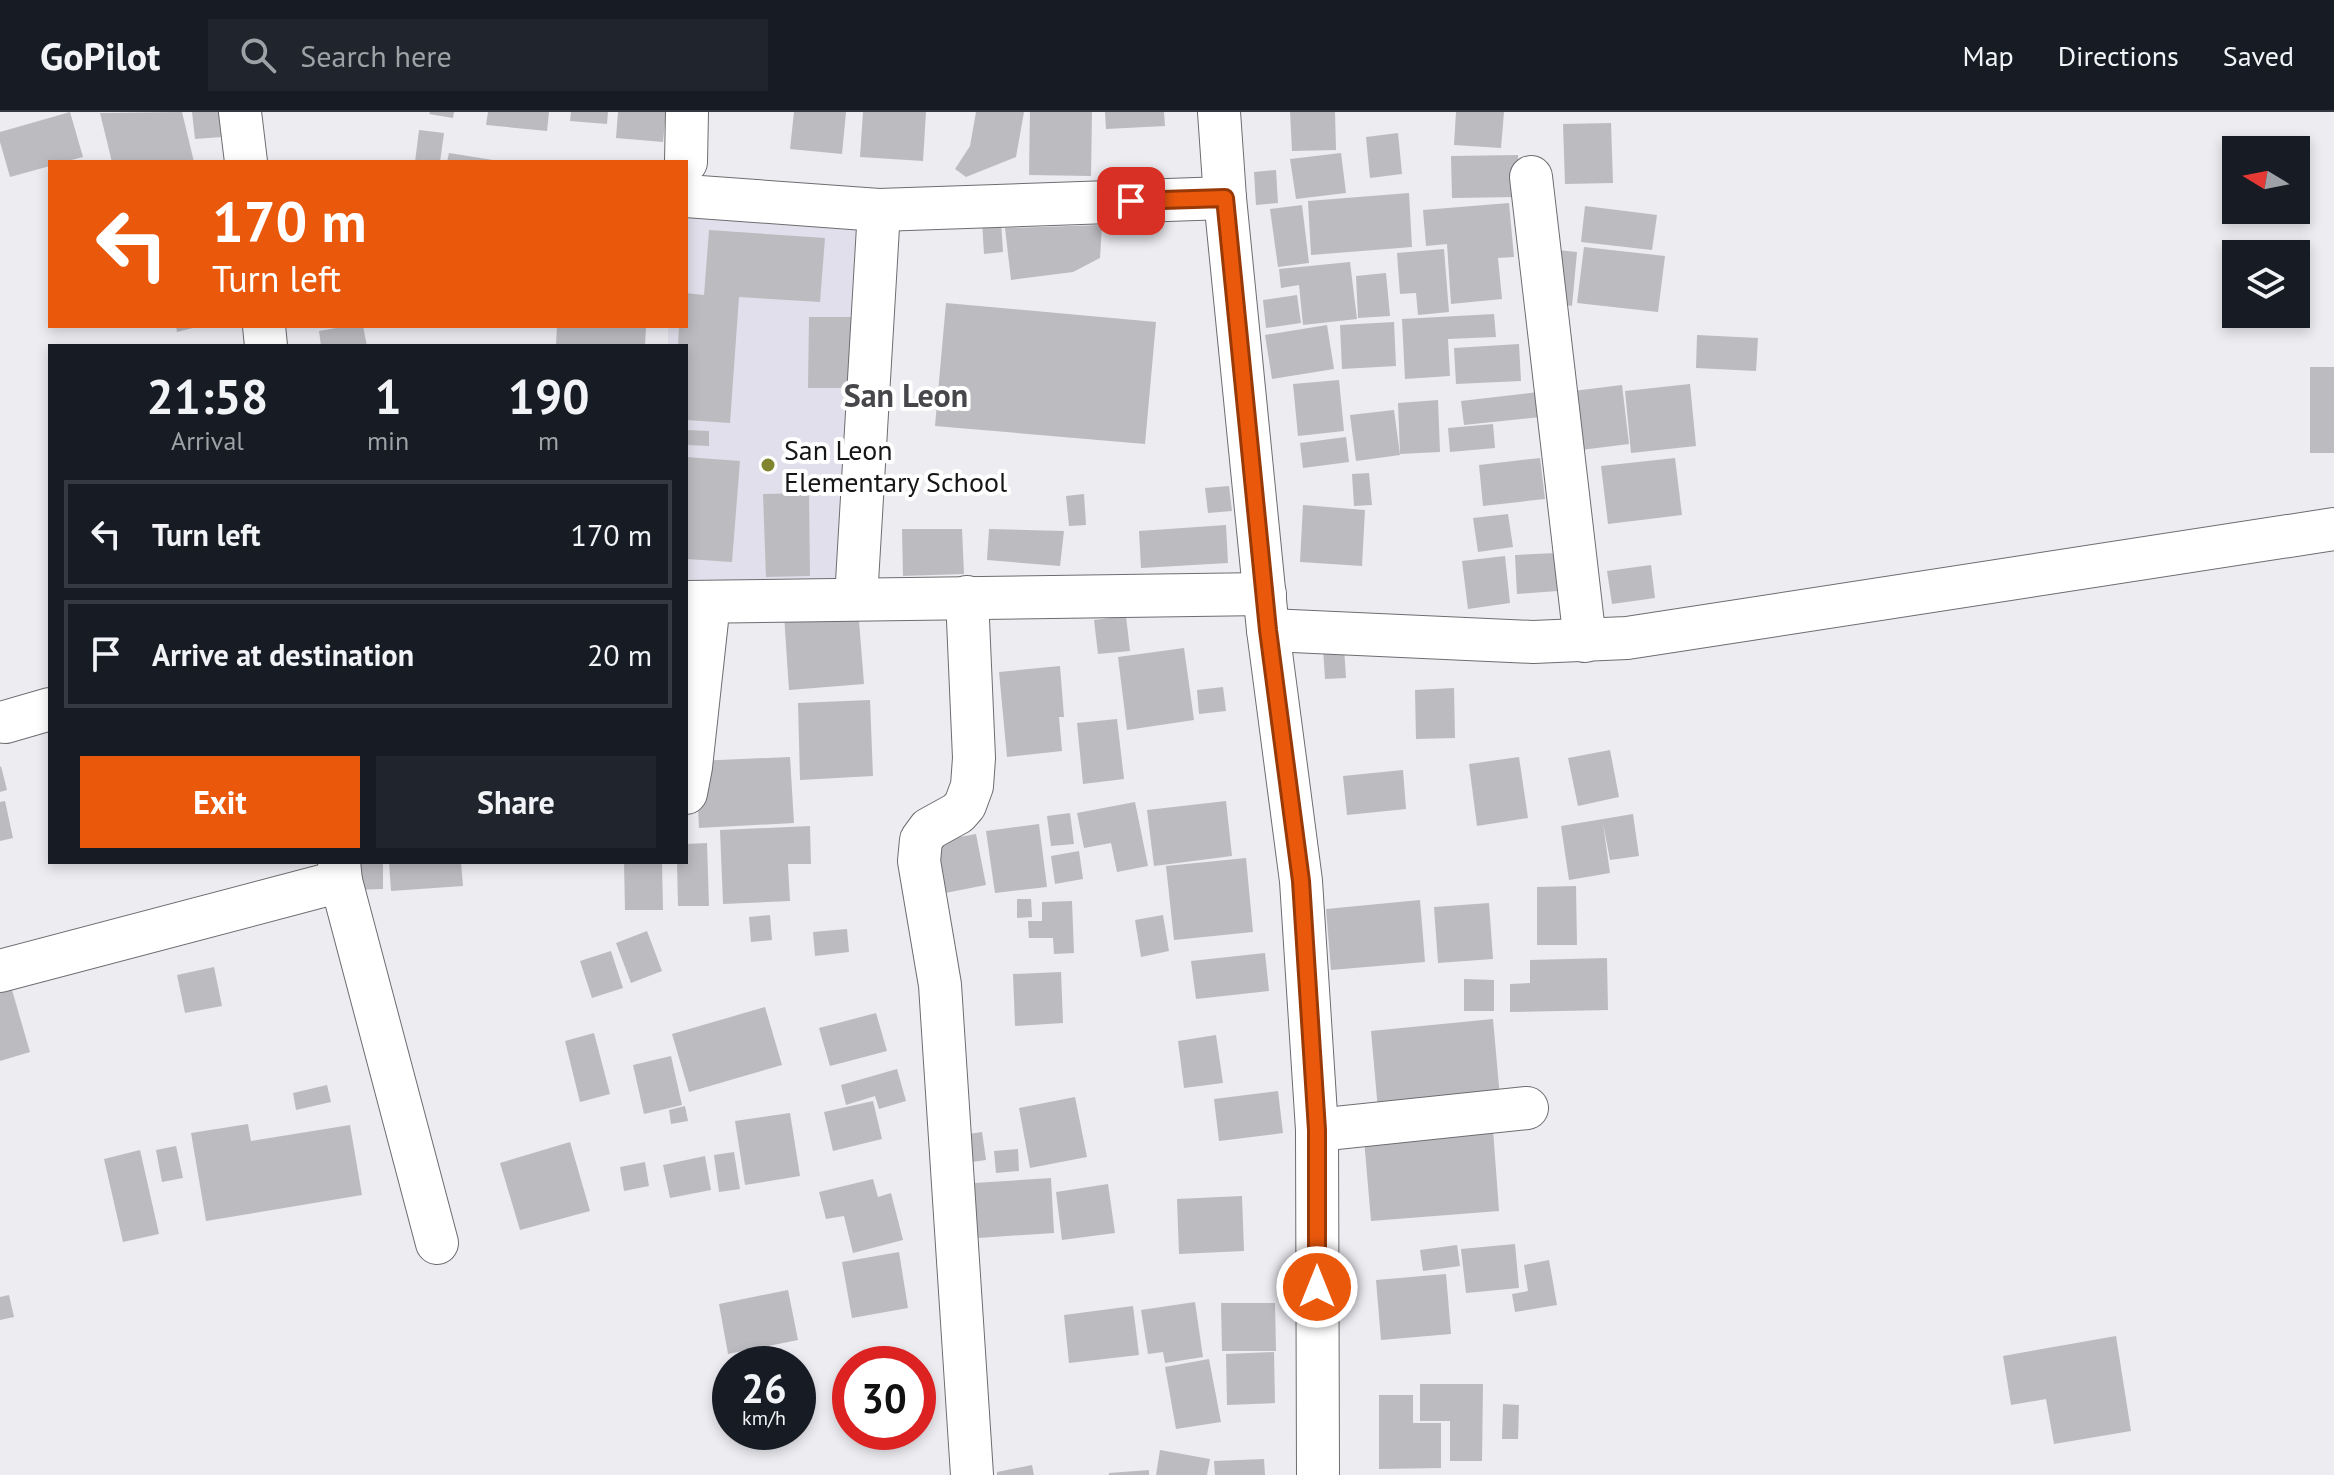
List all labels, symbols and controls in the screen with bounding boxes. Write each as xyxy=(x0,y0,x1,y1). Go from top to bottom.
search box xyxy=(208,19,768,91)
text: GoPilot xyxy=(40,31,160,80)
icon: search xyxy=(236,33,280,77)
text: Search here xyxy=(300,36,452,75)
text: Map xyxy=(1963,37,2014,74)
text: Directions xyxy=(2058,37,2179,74)
text: Saved xyxy=(2223,37,2294,74)
north arrow xyxy=(2222,136,2310,224)
map controls xyxy=(2222,136,2310,328)
pin xyxy=(1097,167,1165,235)
icon: arrive xyxy=(1109,179,1153,223)
text: 170 m xyxy=(212,185,367,257)
icon: left xyxy=(80,192,184,296)
button: layers xyxy=(2222,240,2310,328)
text: Turn left xyxy=(212,255,341,302)
text: 21:58 xyxy=(147,365,268,427)
text: 1 xyxy=(374,365,402,427)
text: 190 xyxy=(508,365,589,427)
district label: San Leon xyxy=(844,374,968,416)
text: Arrival xyxy=(171,424,244,457)
text: min xyxy=(367,424,409,457)
text: m xyxy=(538,424,559,457)
place label: San Leon Elementary School xyxy=(784,431,1007,500)
marker: San Leon Elementary School xyxy=(759,456,777,474)
icon: left xyxy=(84,512,128,556)
text: Turn left xyxy=(152,515,260,554)
text: 170 m xyxy=(571,515,652,554)
icon: arrive xyxy=(84,632,128,676)
text: Arrive at destination xyxy=(152,635,414,674)
text: 20 m xyxy=(587,635,652,674)
button: Exit xyxy=(80,756,360,848)
button: Share xyxy=(376,756,656,848)
position arrow xyxy=(1275,1245,1359,1329)
speed limit sign: 30 xyxy=(832,1346,936,1450)
text: 26 xyxy=(741,1362,787,1414)
text: km/h xyxy=(742,1405,786,1431)

